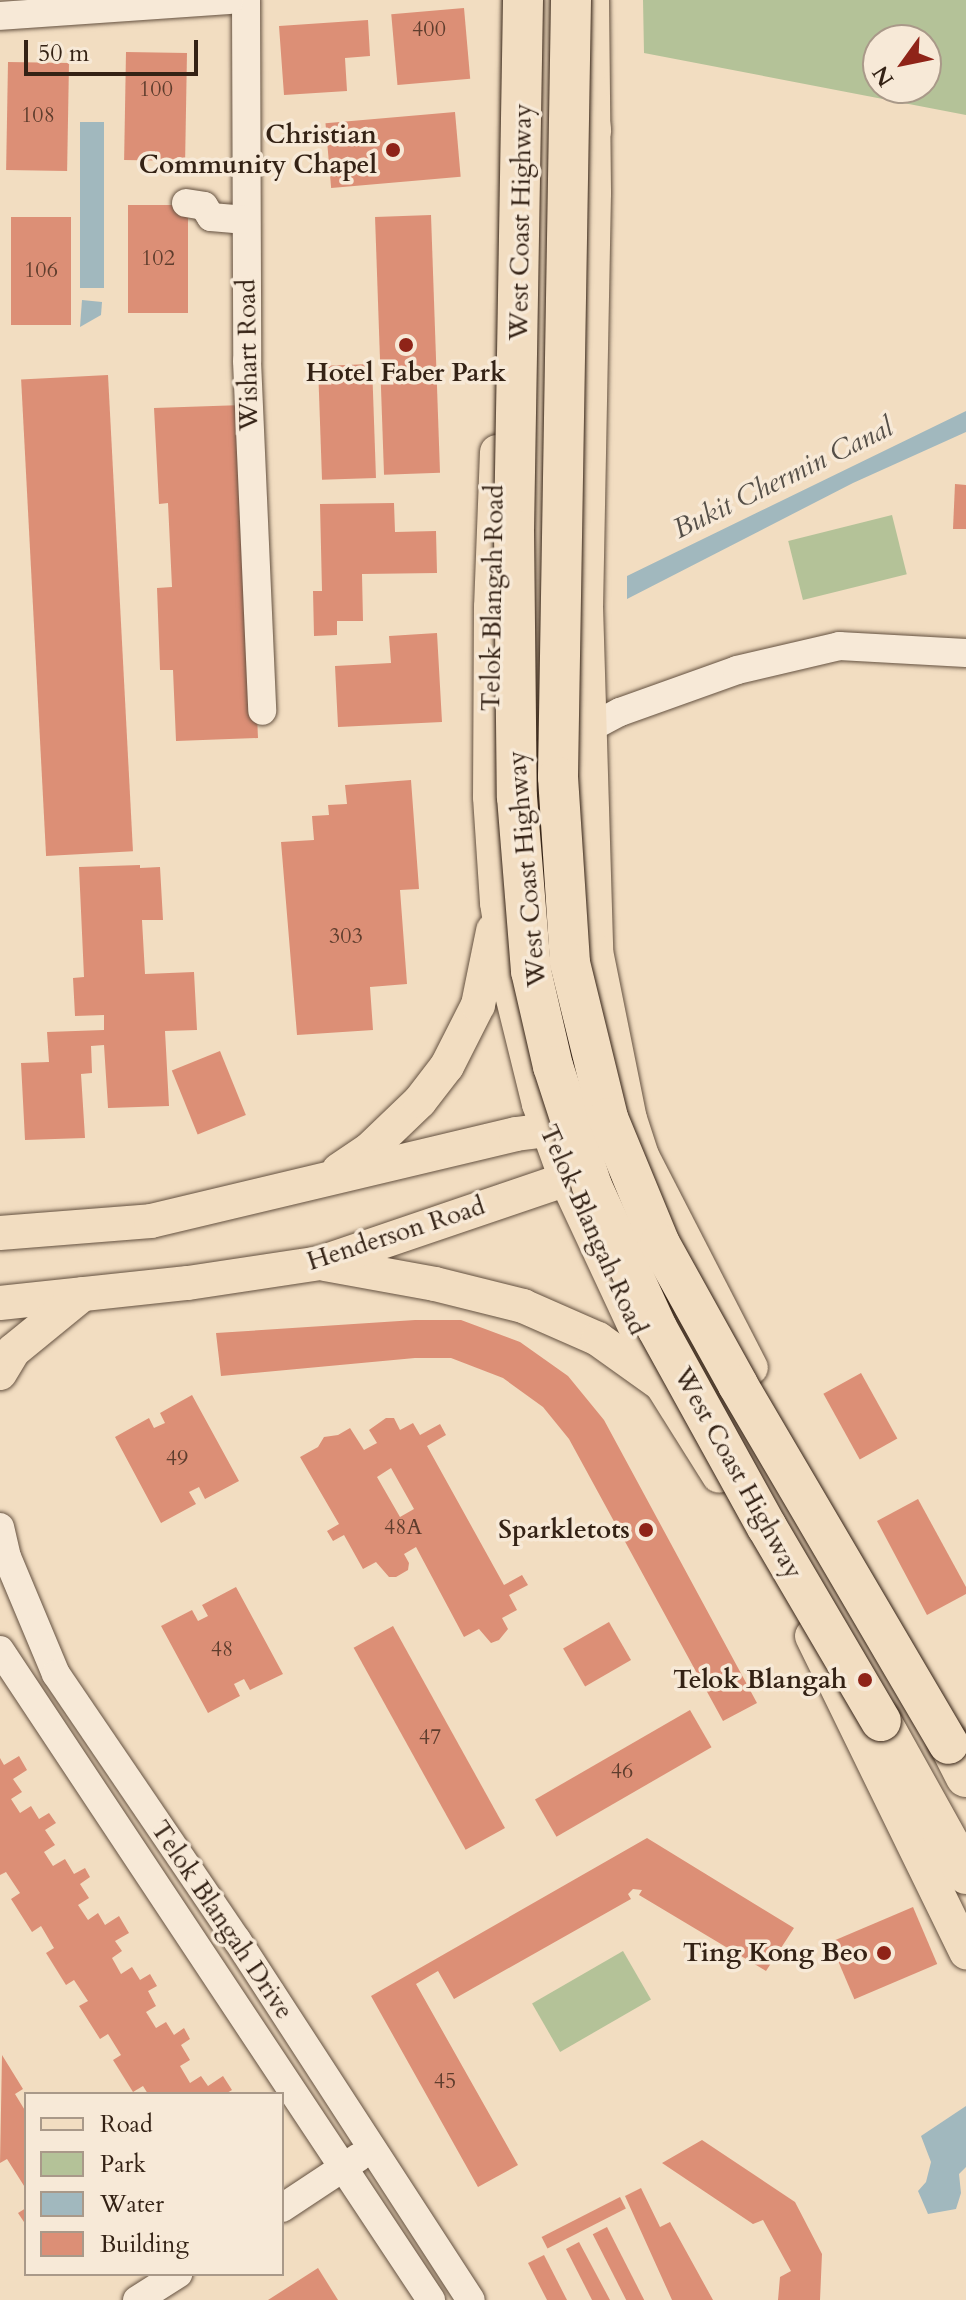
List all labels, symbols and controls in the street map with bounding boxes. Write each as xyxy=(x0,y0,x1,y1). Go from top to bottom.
house number: 400 xyxy=(412,17,446,43)
scale bar xyxy=(28,24,202,74)
north arrow xyxy=(862,24,942,104)
text: 50 m xyxy=(38,37,89,70)
text: N xyxy=(866,60,901,92)
house number: 100 xyxy=(139,77,173,103)
house number: 108 xyxy=(21,103,55,129)
street label: West Coast Highway xyxy=(503,103,539,341)
place label: Christian Community Chapel xyxy=(139,119,377,180)
marker: Christian Community Chapel xyxy=(384,141,402,159)
house number: 102 xyxy=(141,246,175,272)
house number: 106 xyxy=(24,258,58,284)
street label: Wishart Road xyxy=(231,279,265,431)
marker: Hotel Faber Park xyxy=(397,336,415,354)
place label: Hotel Faber Park xyxy=(306,357,506,389)
water label: Bukit Chermin Canal xyxy=(667,410,899,546)
street label: Telok Blangah Road xyxy=(475,484,511,712)
street label: West Coast Highway xyxy=(501,749,553,989)
house number: 303 xyxy=(329,924,363,950)
street label: Telok Blangah Road xyxy=(533,1120,653,1340)
street label: Henderson Road xyxy=(303,1191,489,1277)
street label: West Coast Highway xyxy=(667,1362,809,1584)
house number: 49 xyxy=(166,1446,188,1472)
place label: Sparkletots xyxy=(498,1514,630,1546)
house number: 48A xyxy=(384,1515,422,1541)
marker: Sparkletots xyxy=(637,1521,655,1539)
house number: 48 xyxy=(211,1637,233,1663)
place label: Telok Blangah xyxy=(673,1664,847,1696)
marker: Telok Blangah xyxy=(854,1669,876,1691)
house number: 47 xyxy=(419,1725,441,1751)
house number: 46 xyxy=(611,1759,633,1785)
street label: Telok Blangah Drive xyxy=(144,1815,300,2025)
place label: Ting Kong Beo xyxy=(683,1937,868,1969)
marker: Ting Kong Beo xyxy=(875,1944,893,1962)
house number: 45 xyxy=(434,2069,456,2095)
legend xyxy=(24,2092,284,2276)
text: Road xyxy=(100,2108,153,2141)
text: Park xyxy=(100,2148,146,2181)
text: Water xyxy=(100,2188,164,2221)
text: Building xyxy=(100,2228,189,2261)

